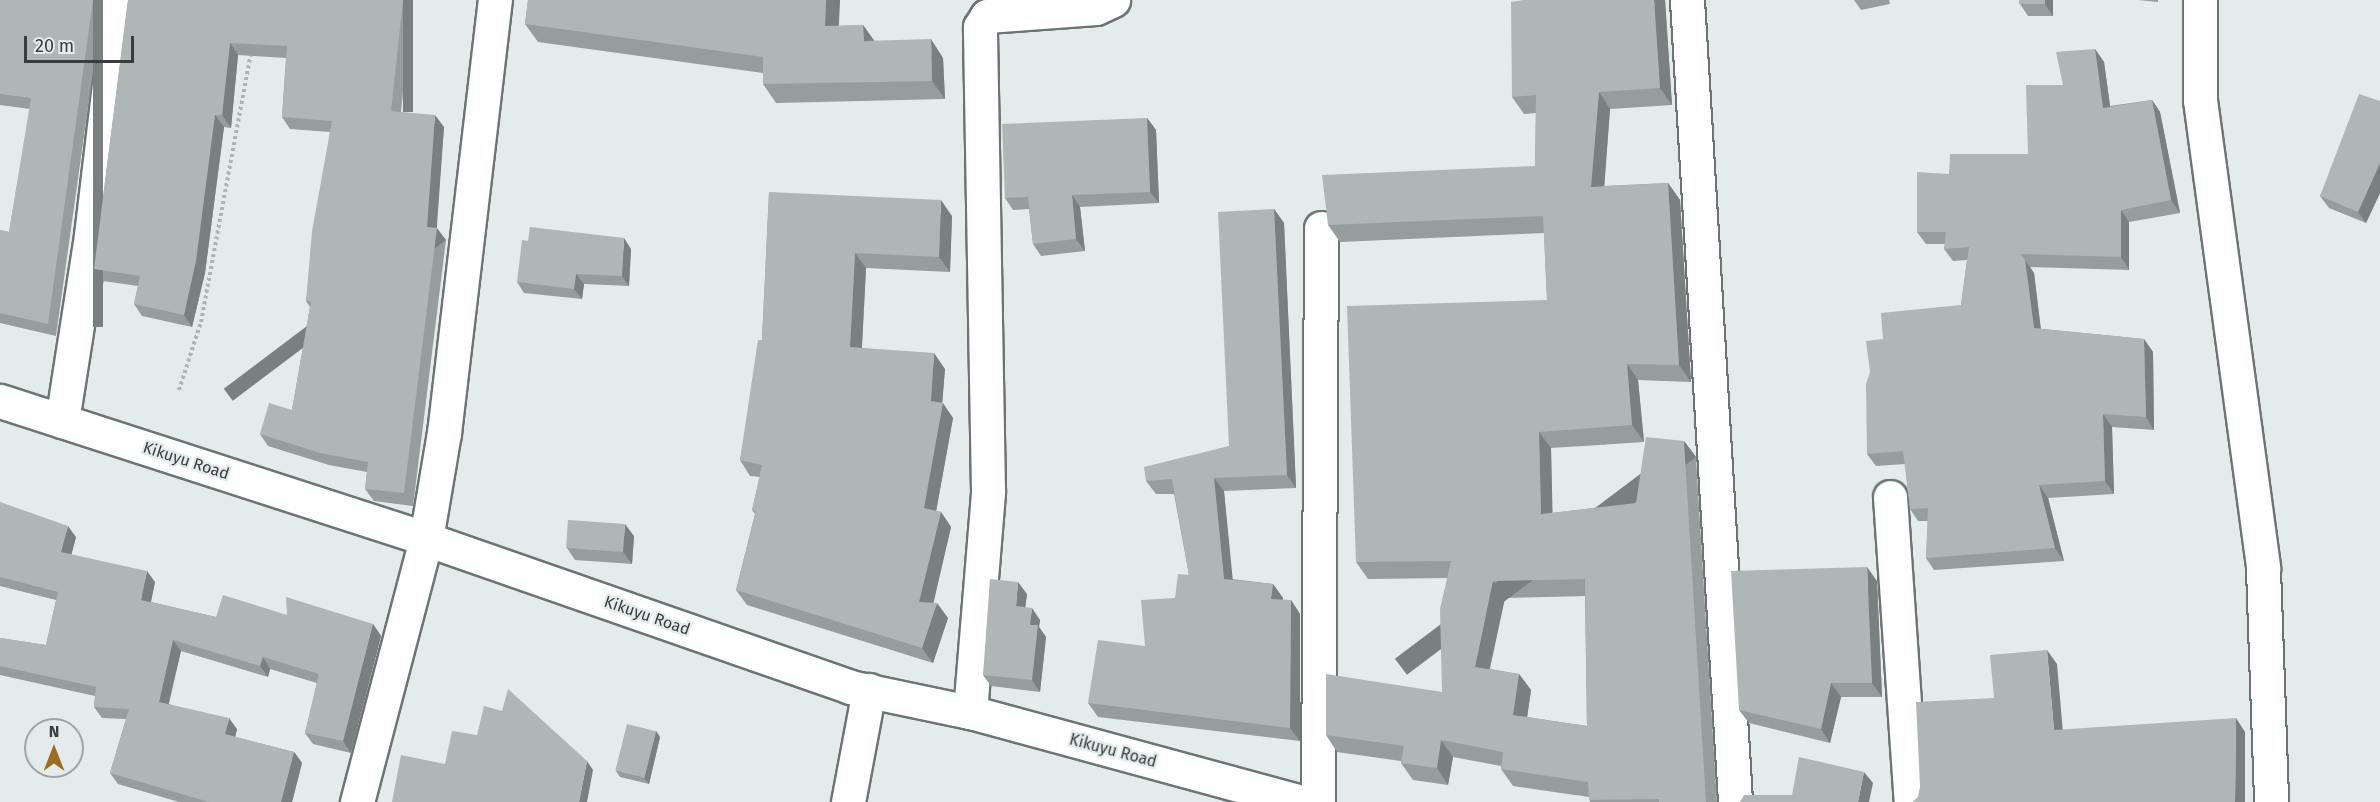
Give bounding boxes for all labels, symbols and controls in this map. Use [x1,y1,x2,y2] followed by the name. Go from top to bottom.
[27,24,136,62] scale bar
[35,35,74,57] text: 20 m
[140,438,232,484] street label: Kikuyu Road
[601,592,693,640] street label: Kikuyu Road
[24,718,84,778] north arrow
[49,722,59,741] text: N
[1067,730,1159,772] street label: Kikuyu Road

